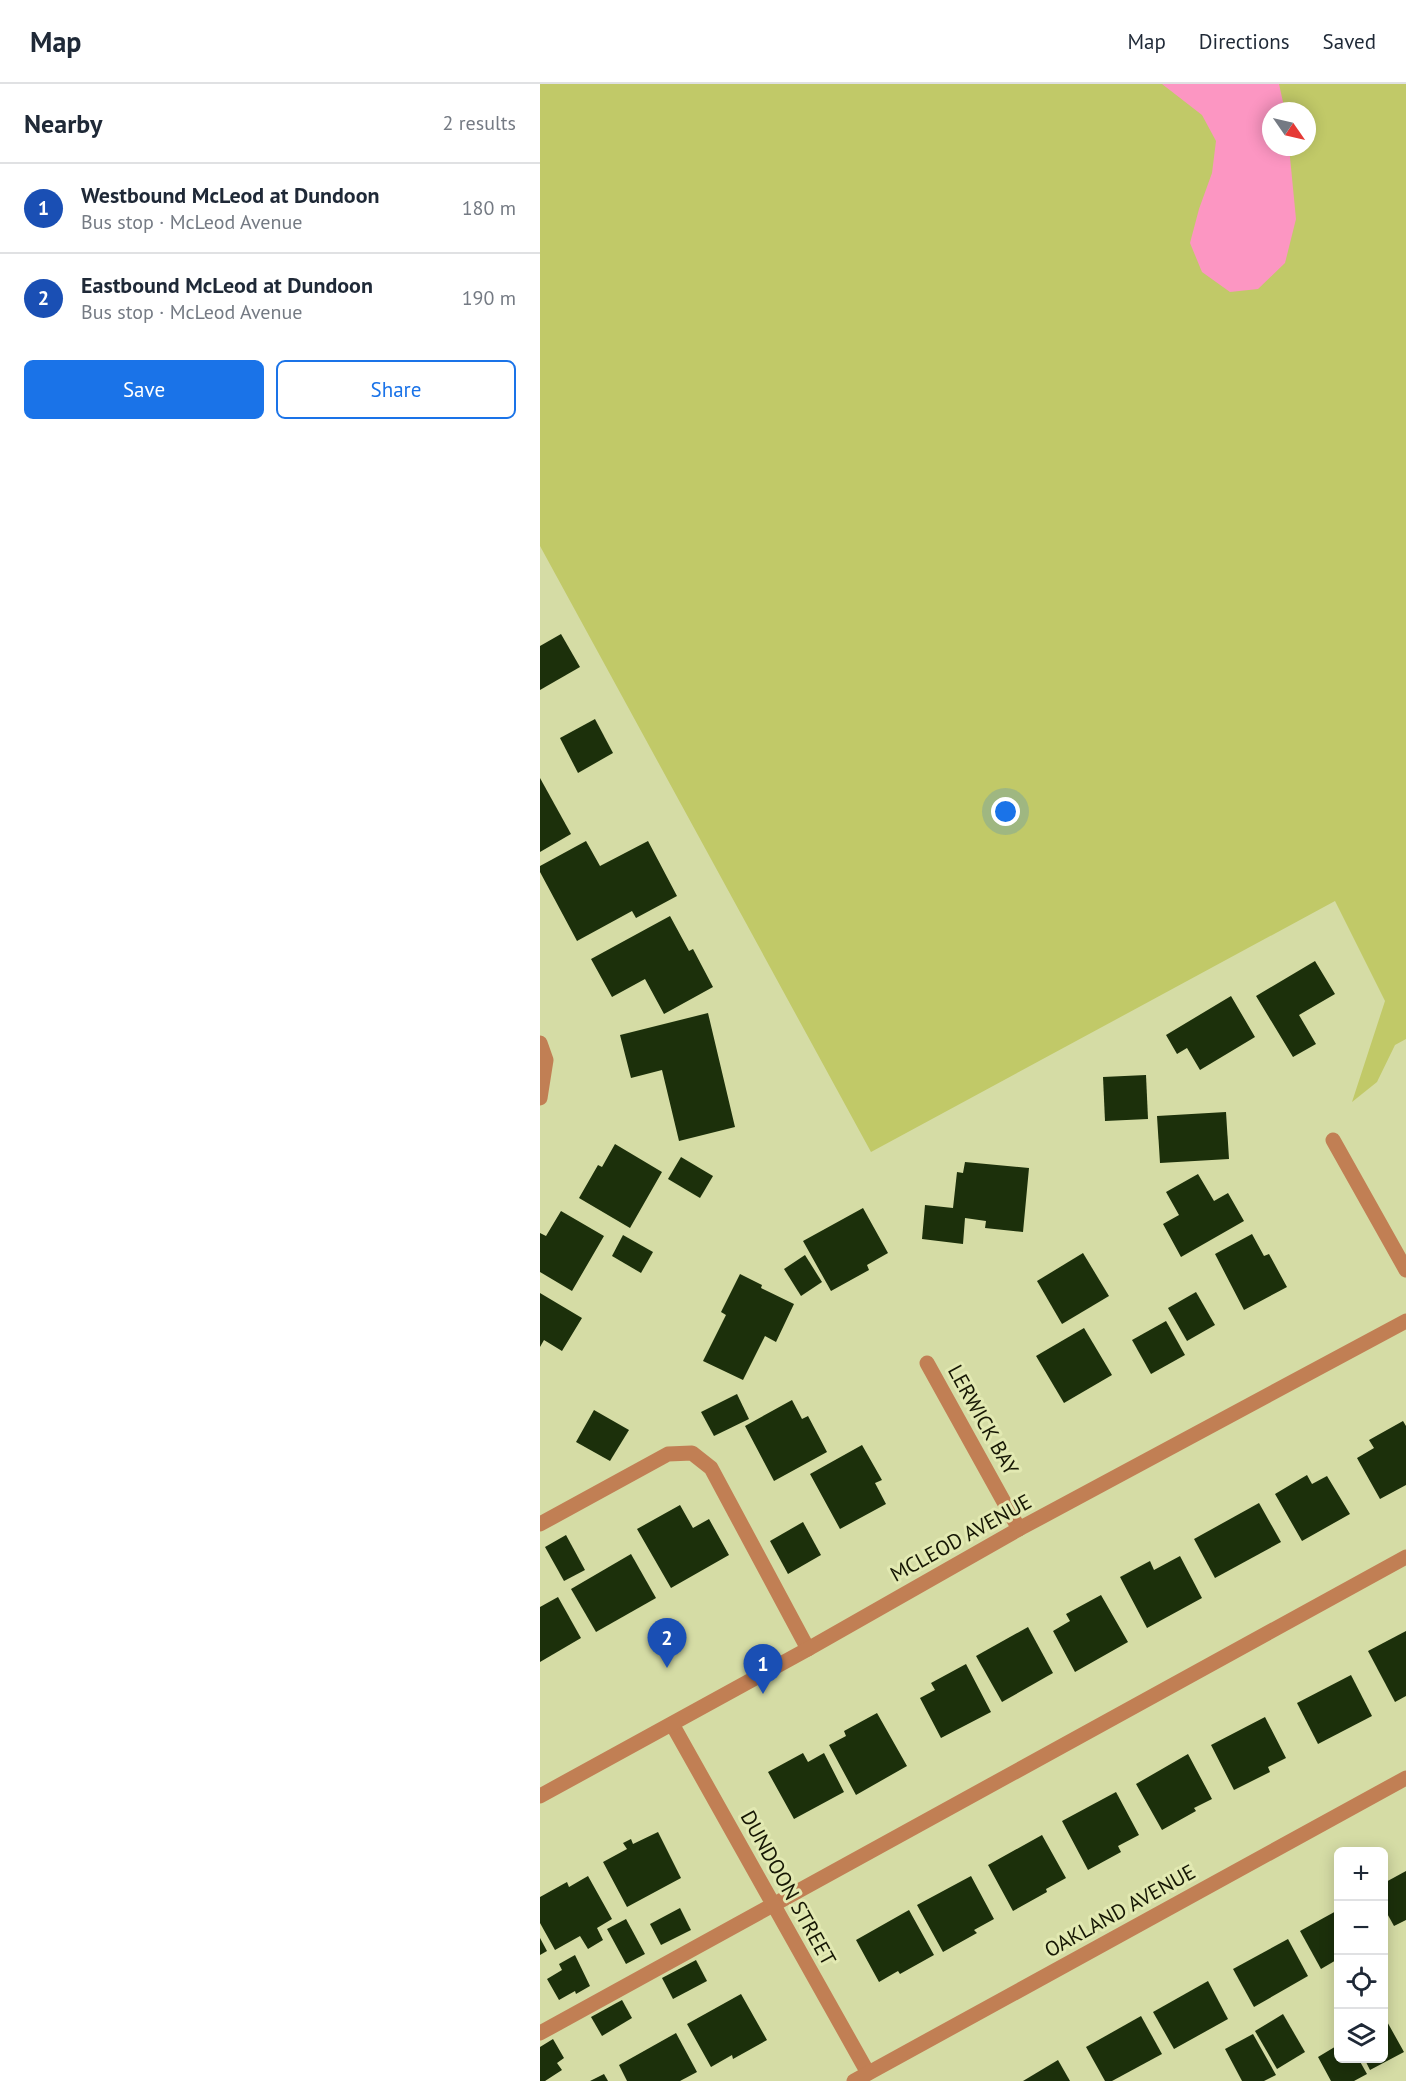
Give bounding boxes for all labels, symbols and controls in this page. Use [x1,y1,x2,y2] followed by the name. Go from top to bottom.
[30,23,81,60] text: Map
[1127,28,1166,55] text: Map
[1199,28,1290,55] text: Directions
[1323,28,1376,55] text: Saved
[1262,102,1316,156] north arrow
[24,107,102,140] text: Nearby
[443,110,516,136] text: 2 results
[81,181,379,209] text: Westbound McLeod at Dundoon
[38,195,49,221] text: 1
[462,195,516,221] text: 180 m
[81,209,302,235] text: Bus stop · McLeod Avenue
[81,271,373,299] text: Eastbound McLeod at Dundoon
[38,285,49,311] text: 2
[462,285,516,311] text: 190 m
[81,299,302,325] text: Bus stop · McLeod Avenue
[24,360,264,419] button: Save
[276,360,516,419] button: Share
[991,797,1020,826] your location
[942,1360,1025,1480] street label: LERWICK BAY
[885,1488,1036,1588] street label: MCLEOD AVENUE
[648,1618,686,1668] pin: 2
[744,1644,782,1694] pin: 1
[735,1805,842,1970] street label: DUNDOON STREET
[1334,1847,1388,2063] map controls
[1334,1847,1388,1901] button: +
[1039,1858,1200,1963] street label: OAKLAND AVENUE
[1334,1901,1388,1955] button: −
[1334,1955,1388,2009] button: locate
[1334,2009,1388,2063] button: layers

